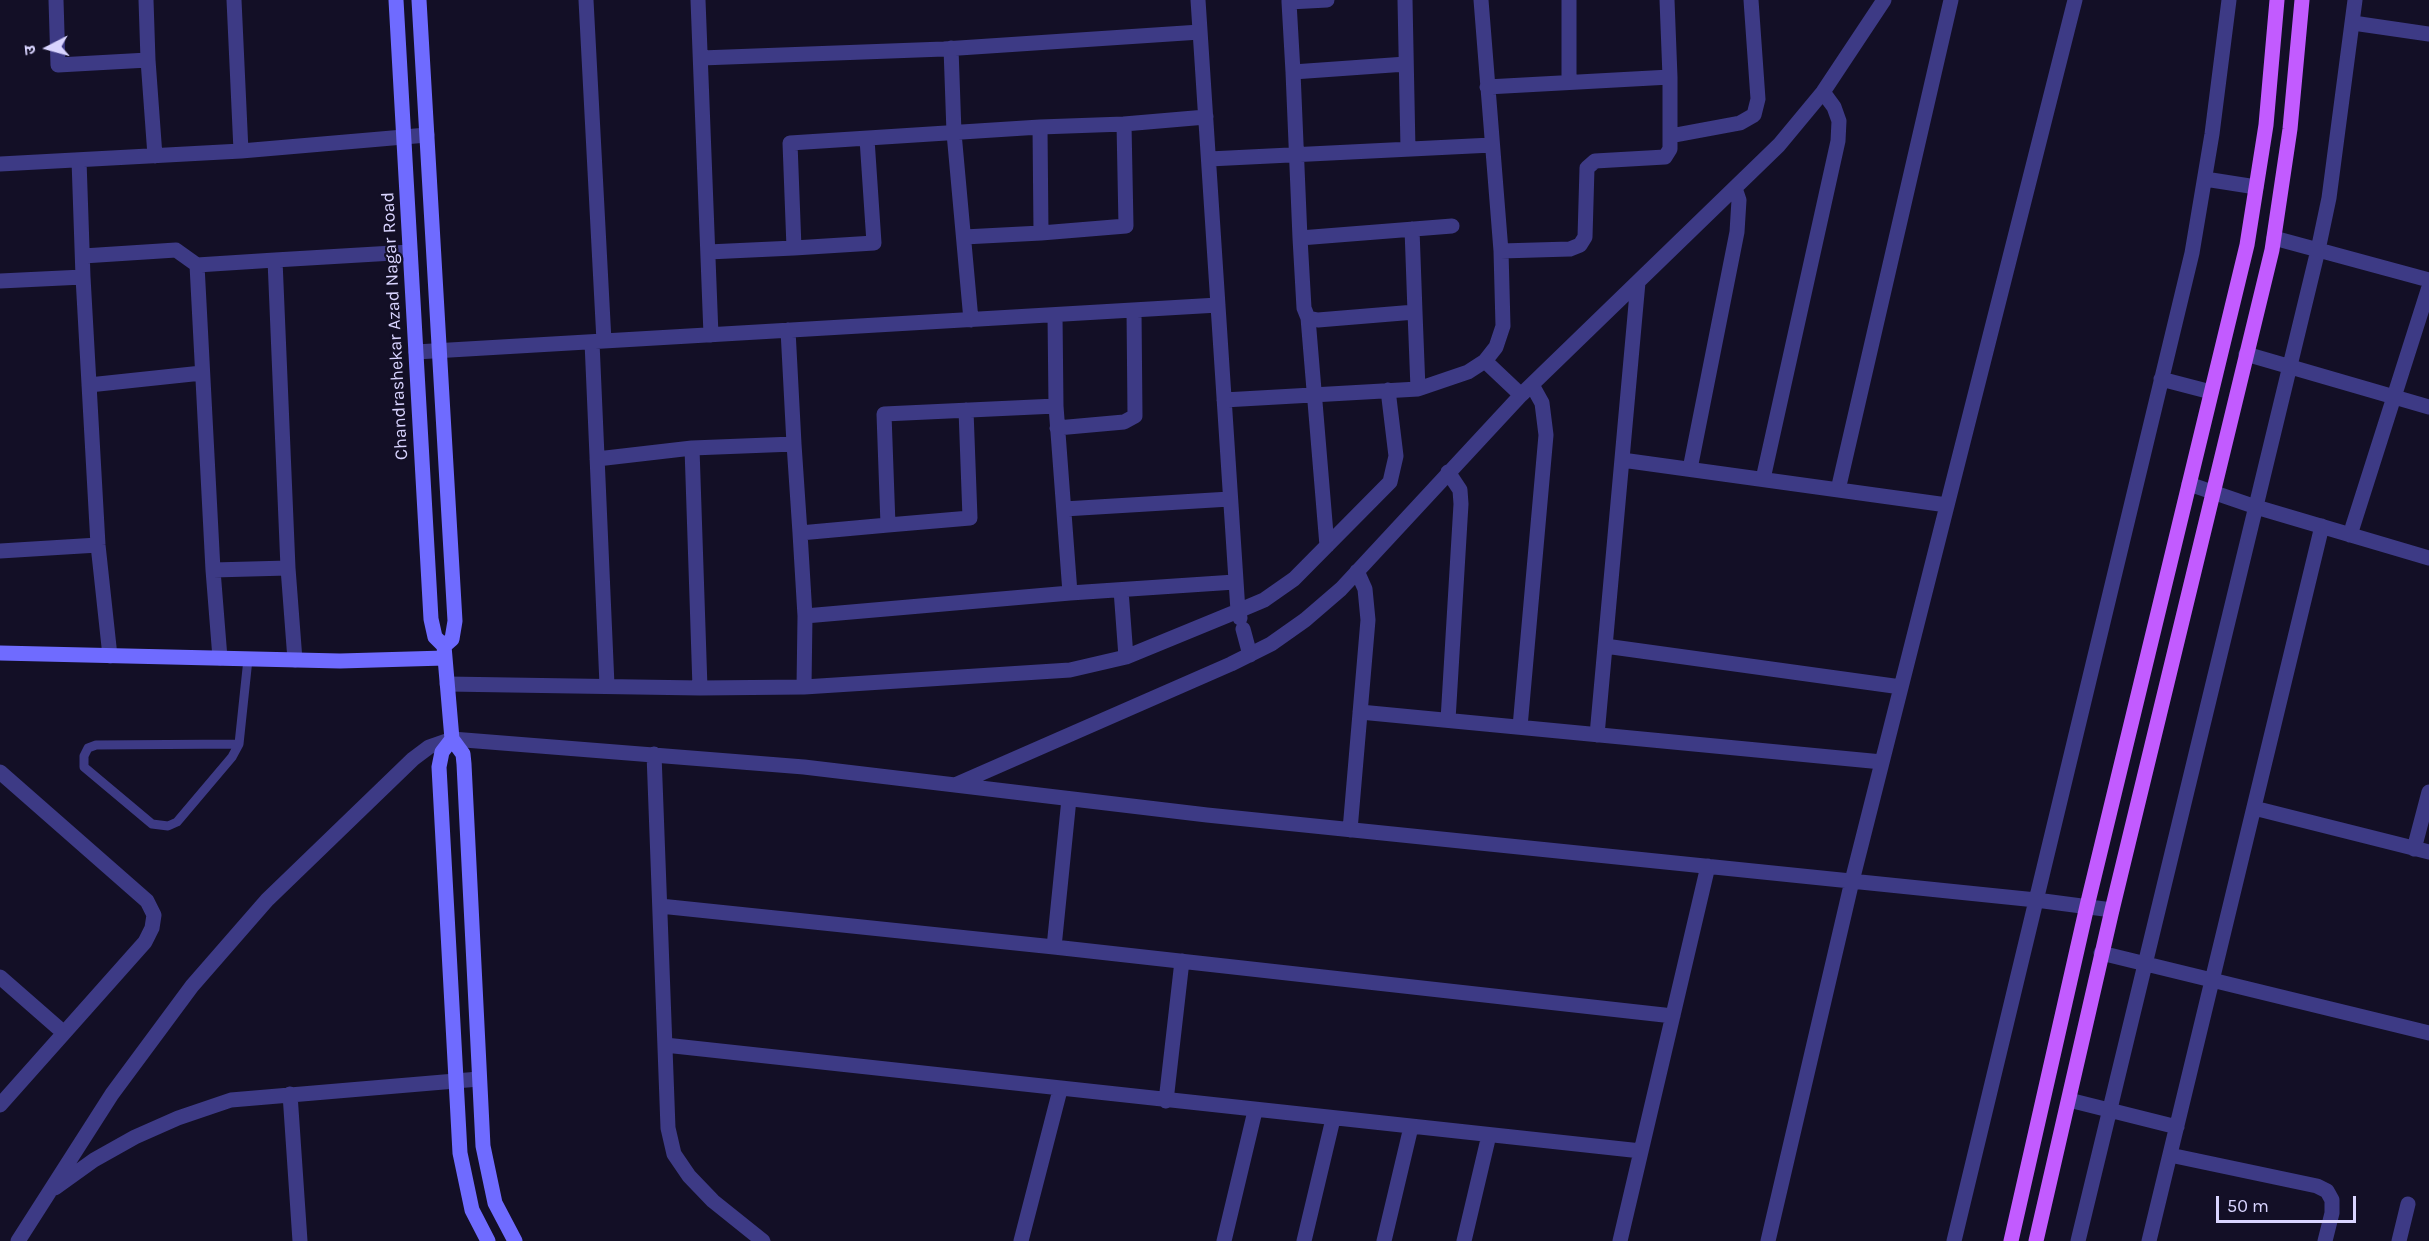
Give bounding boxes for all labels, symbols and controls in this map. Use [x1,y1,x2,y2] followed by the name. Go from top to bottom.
[18,18,78,78] north arrow
[20,44,40,56] text: उ
[377,191,413,461] street label: Chandrashekar Azad Nagar Road
[2219,1184,2358,1222] scale bar
[2227,1195,2269,1217] text: 50 m

